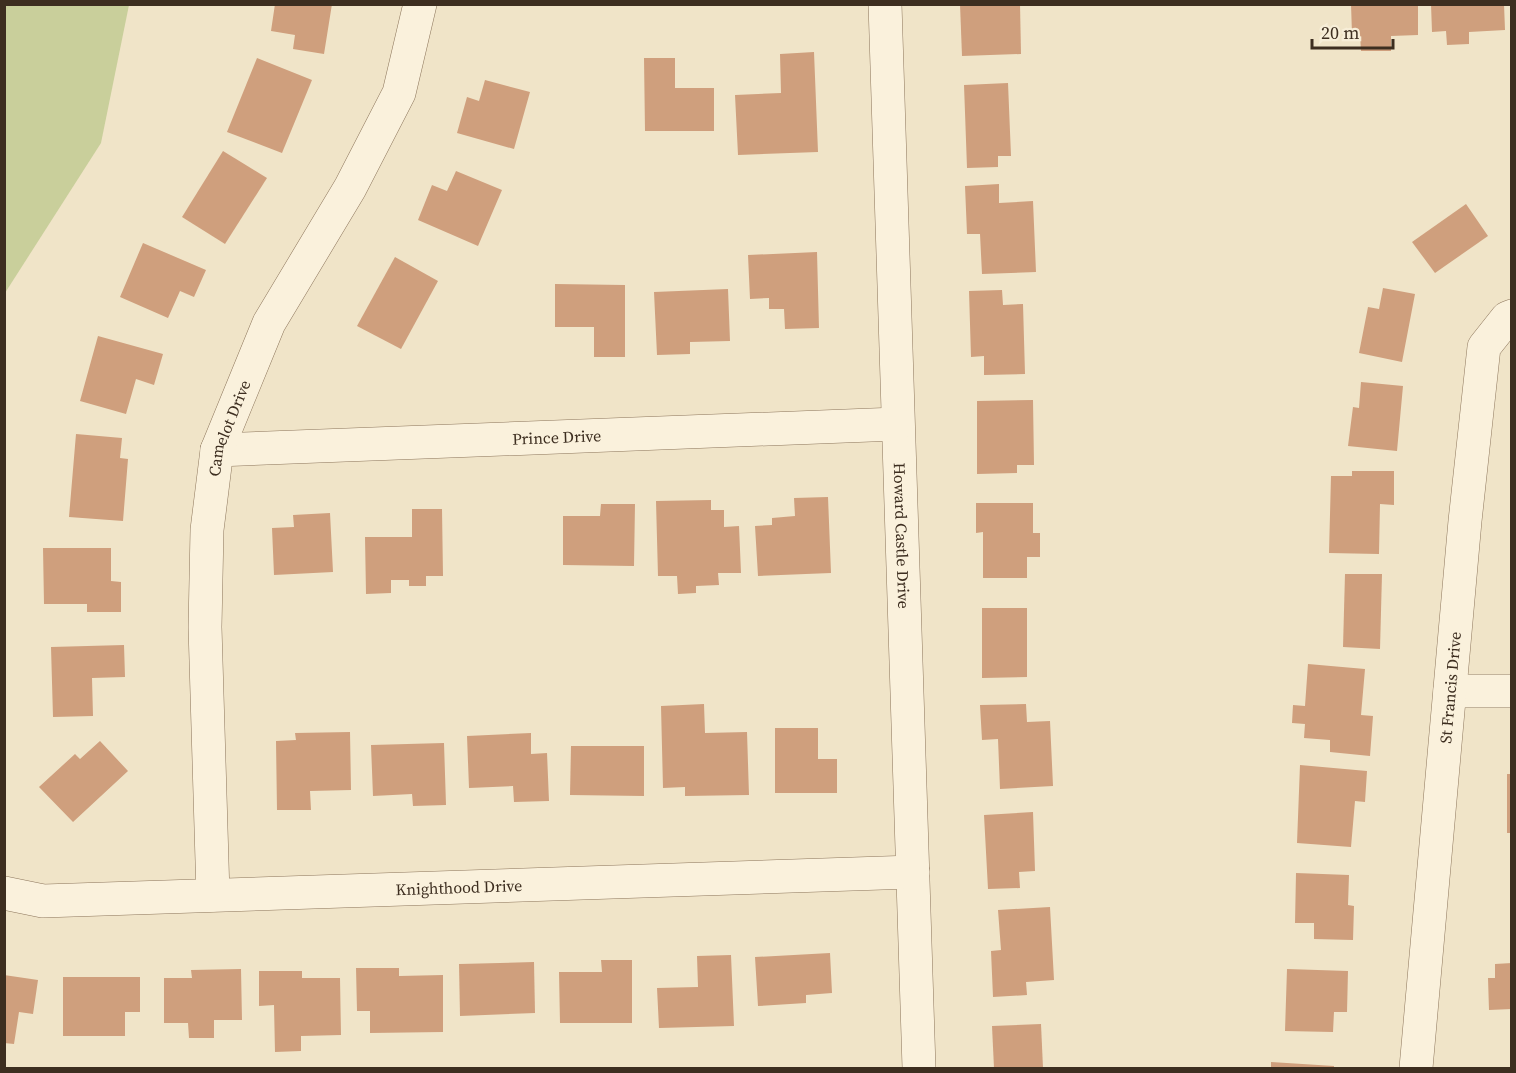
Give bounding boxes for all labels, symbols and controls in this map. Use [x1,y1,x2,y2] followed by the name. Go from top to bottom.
[1312,12,1393,50] scale bar
[1321,20,1359,45] text: 20 m
[203,376,256,478] street label: Camelot Drive
[512,424,602,450] street label: Prince Drive
[889,462,915,609] street label: Howard Castle Drive
[1434,631,1466,744] street label: St Francis Drive
[395,874,523,900] street label: Knighthood Drive

